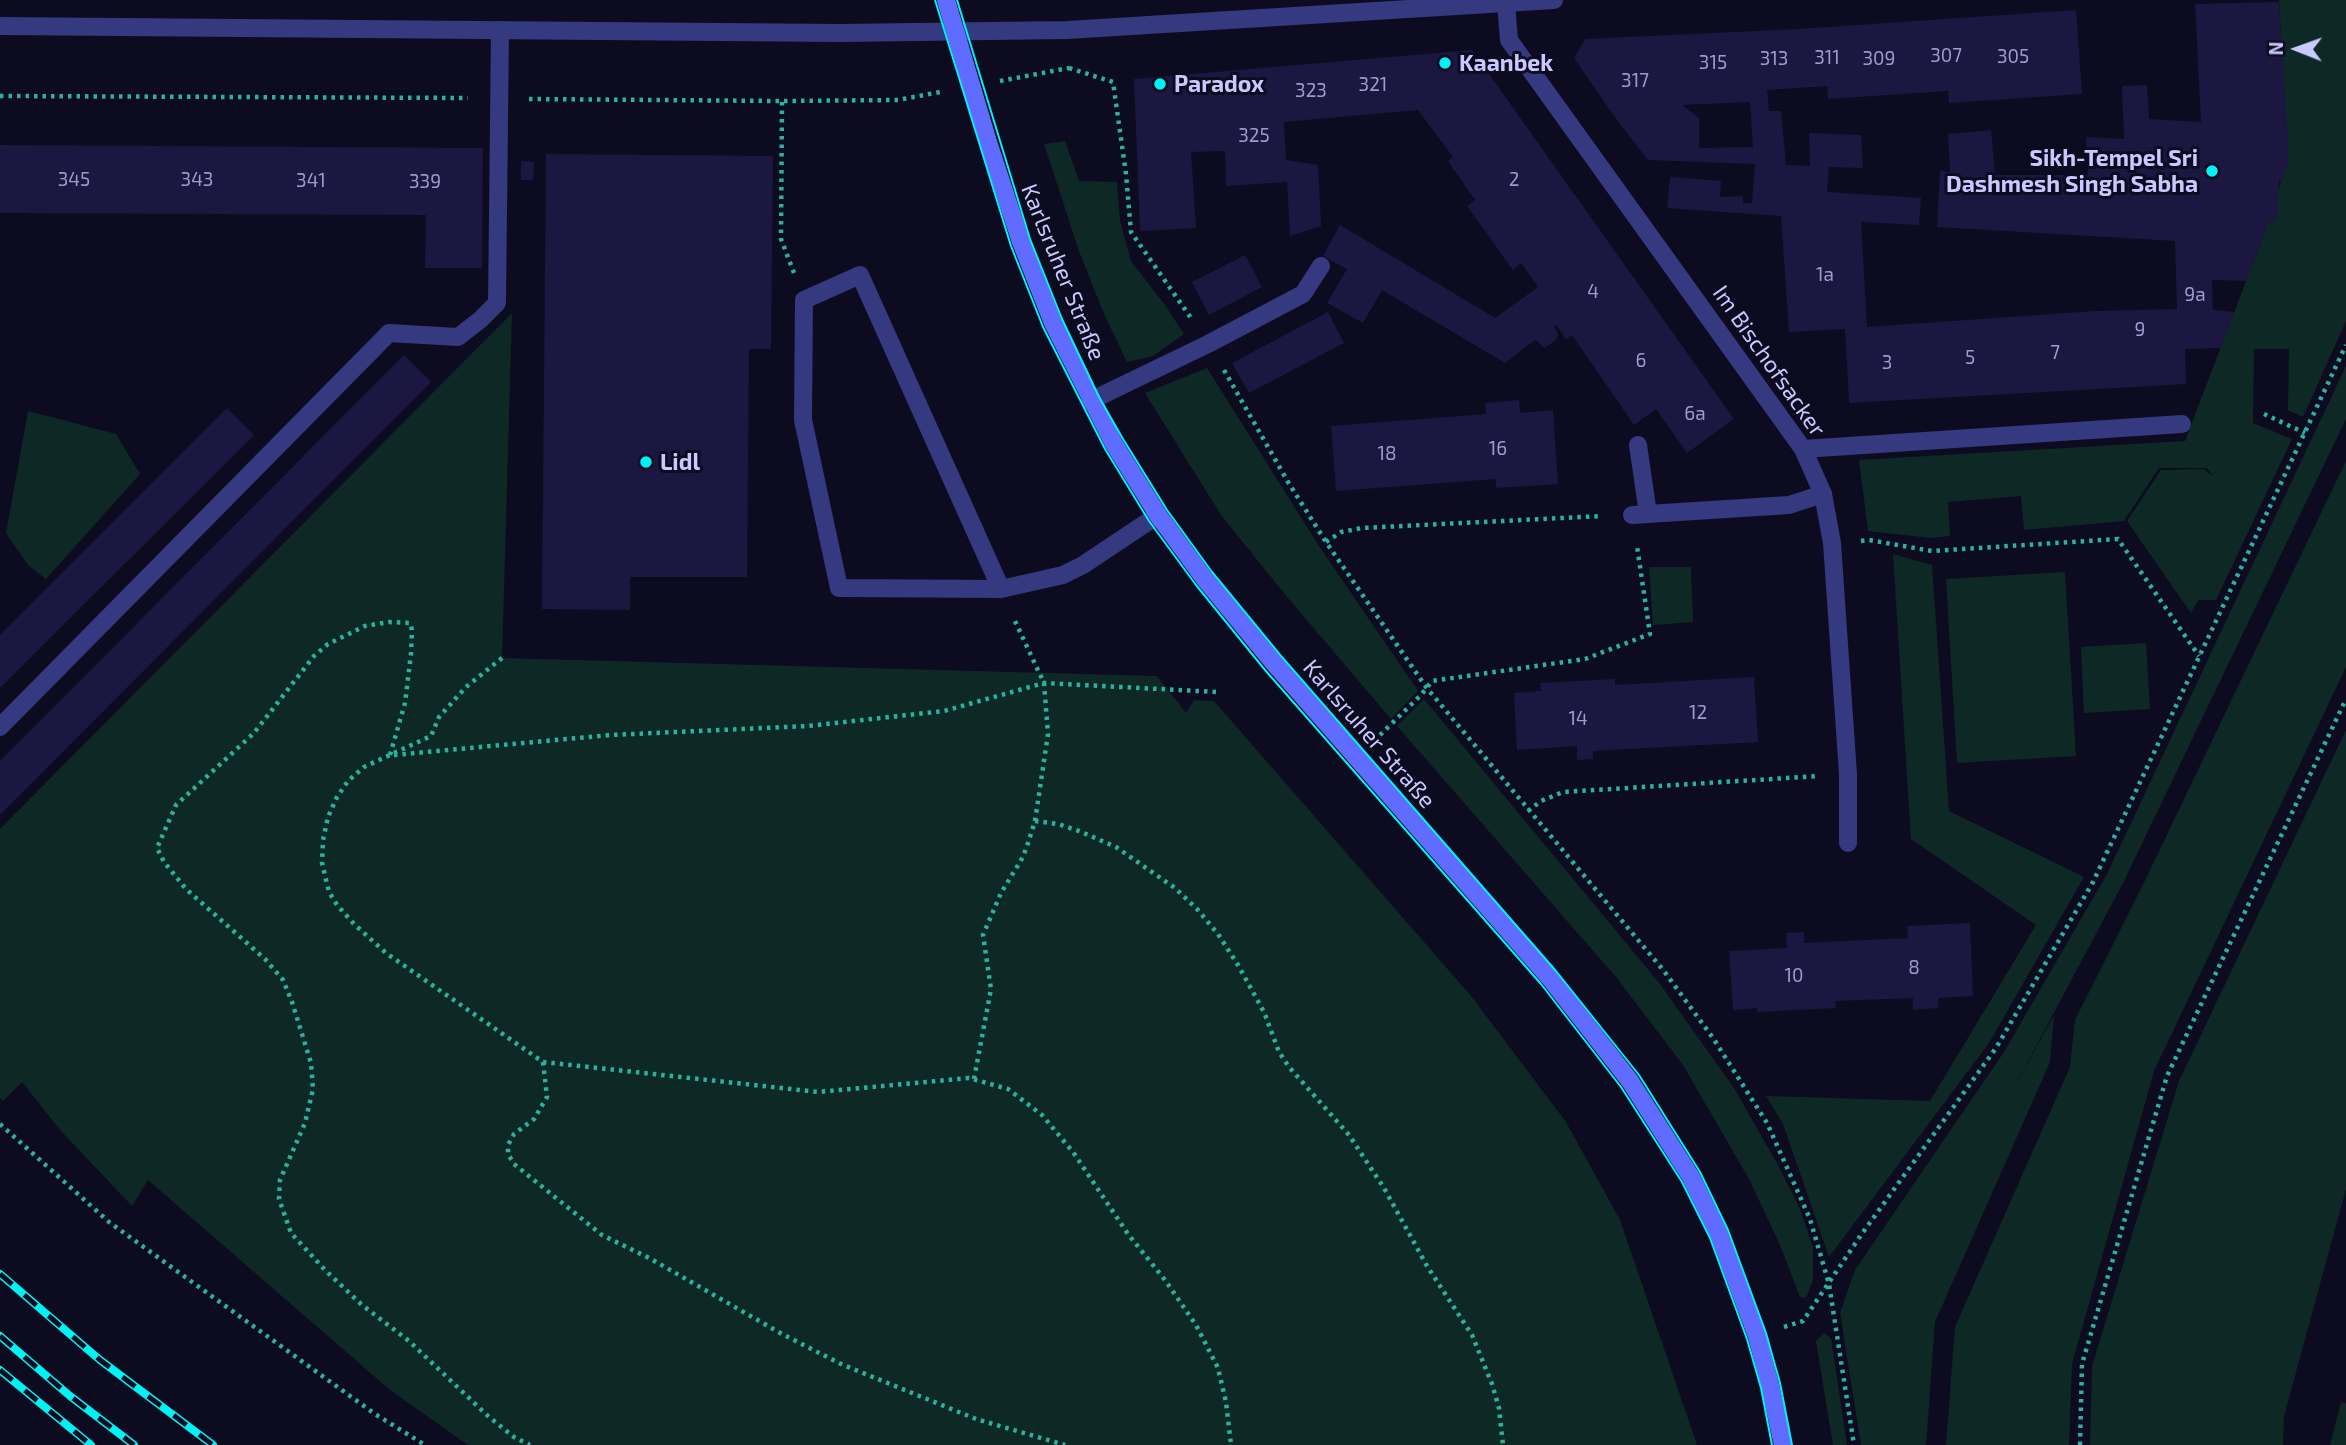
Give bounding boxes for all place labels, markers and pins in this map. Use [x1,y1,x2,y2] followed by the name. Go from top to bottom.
[1459,49,1553,77] place label: Kaanbek
[1437,55,1453,71] marker: Kaanbek
[1174,70,1264,98] place label: Paradox
[1152,76,1168,92] marker: Paradox
[1946,144,2198,198] place label: Sikh-Tempel Sri Dashmesh Singh Sabha
[2204,163,2220,179] marker: Sikh-Tempel Sri Dashmesh Singh Sabha
[660,448,700,476] place label: Lidl
[638,454,654,470] marker: Lidl

